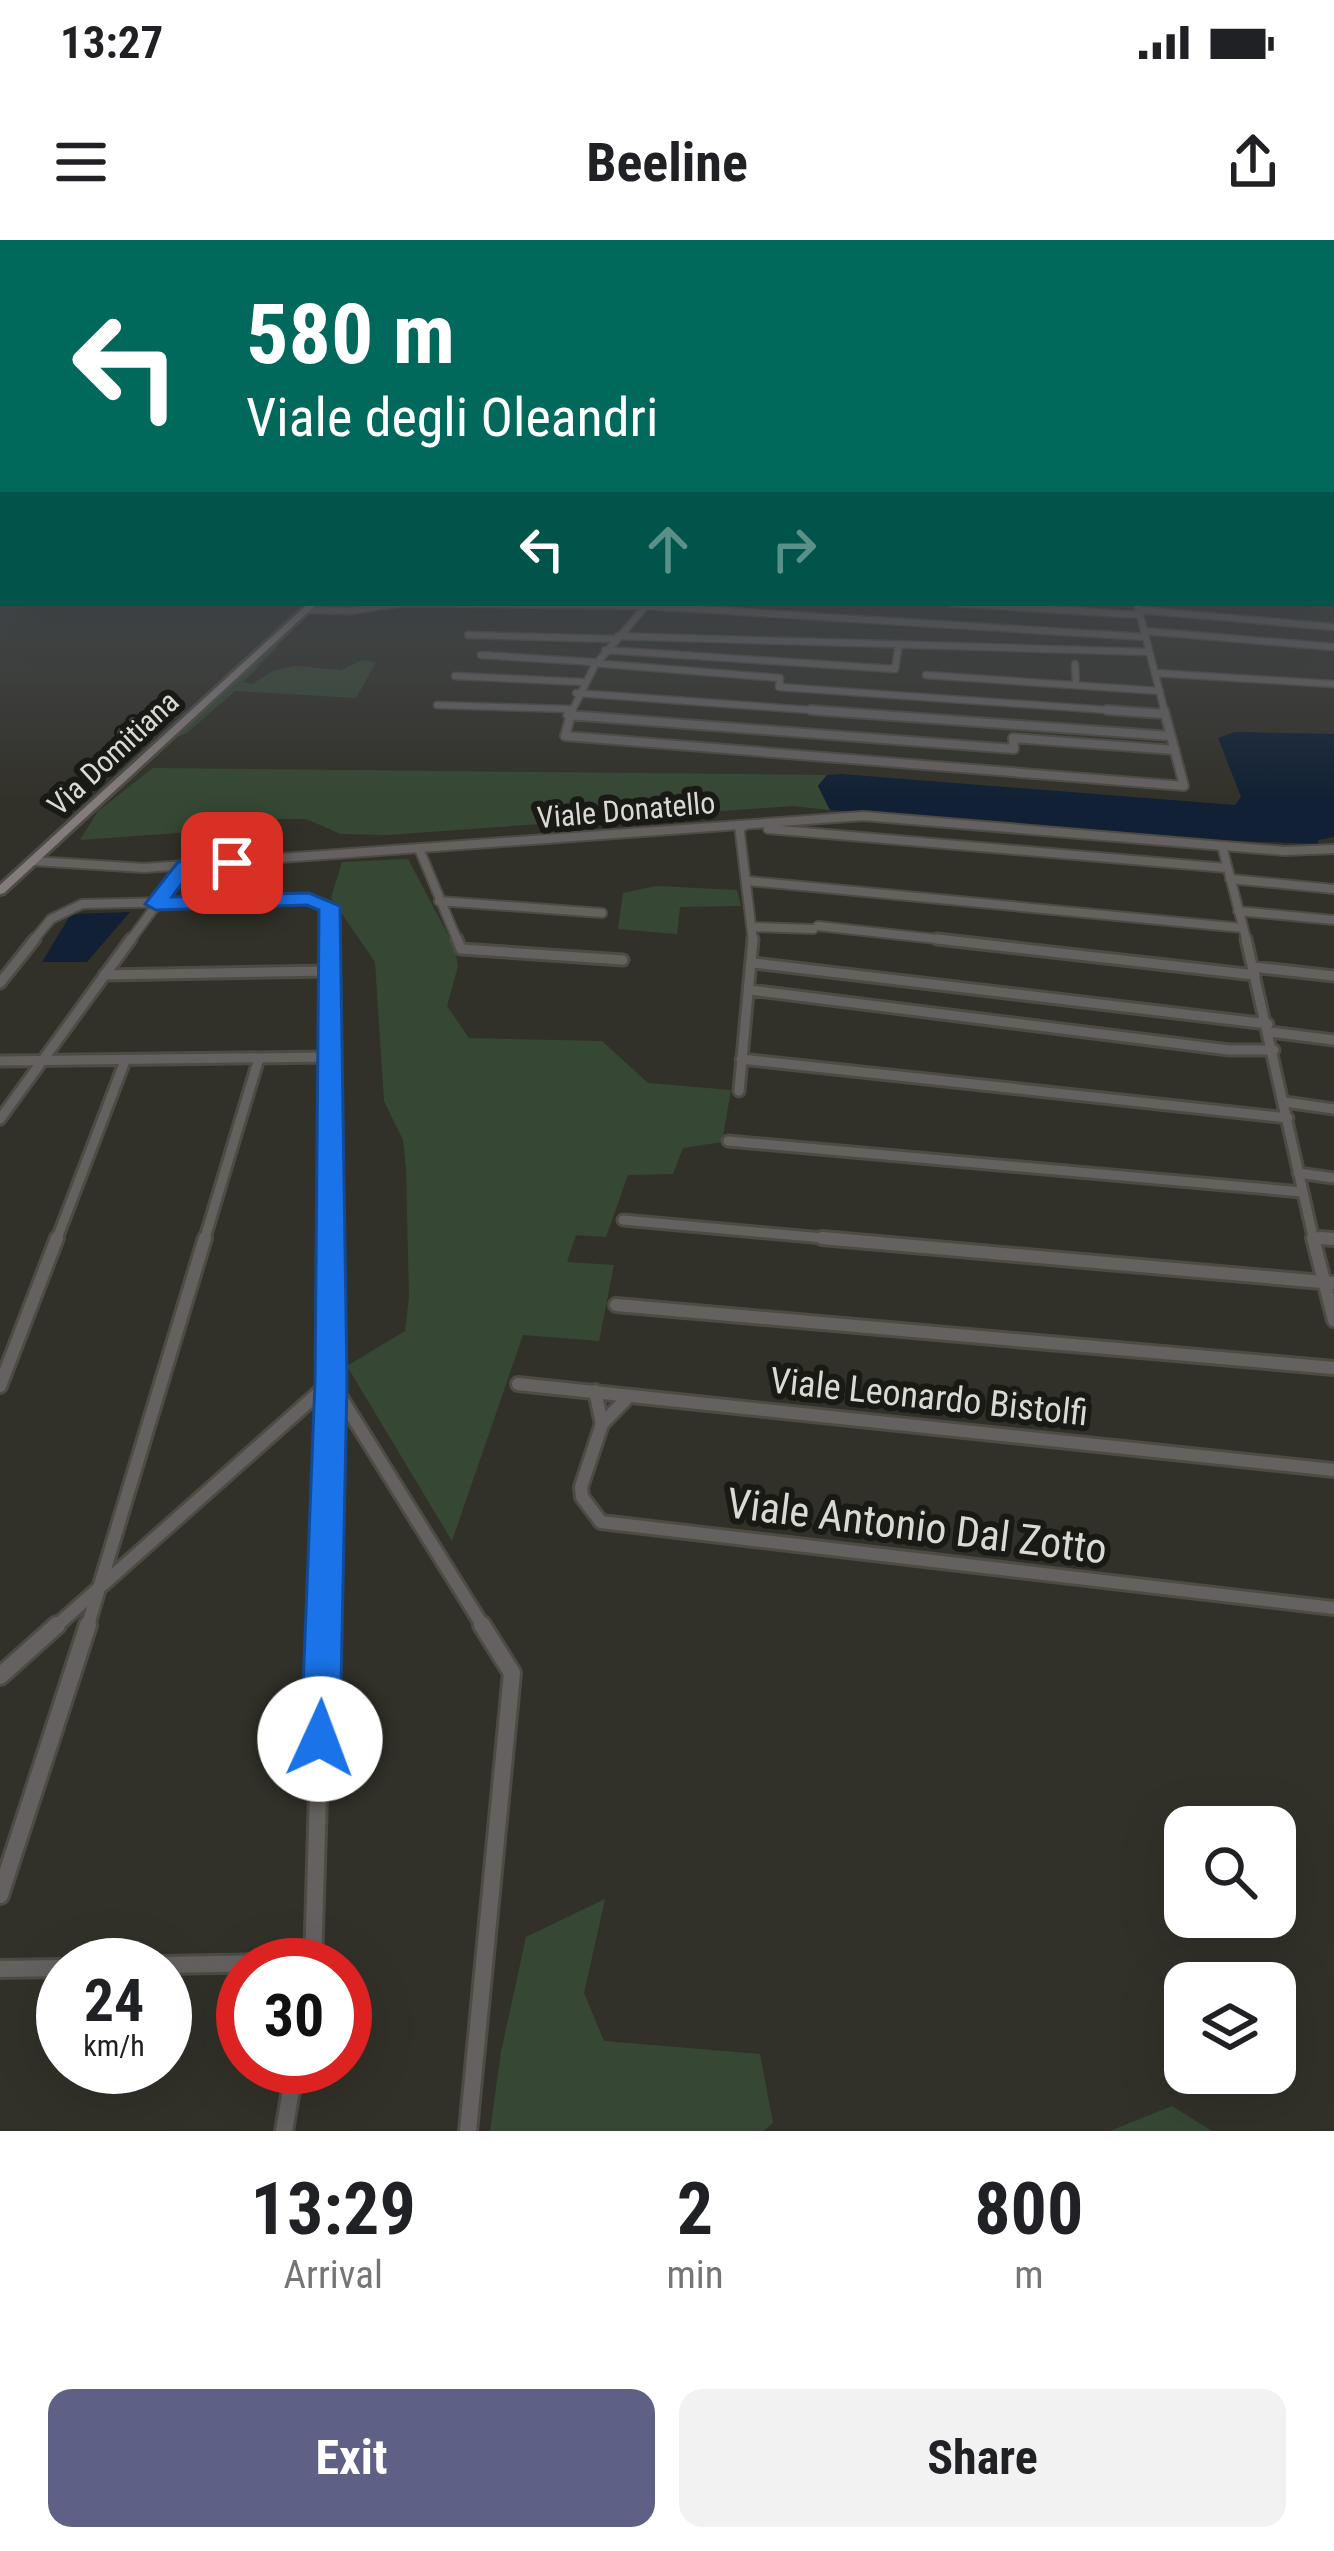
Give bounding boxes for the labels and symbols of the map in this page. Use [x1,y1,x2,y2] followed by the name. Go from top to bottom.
[40,684,186,822] street label: Via Domitiana
[535,785,717,835] street label: Viale Donatello
[181,812,283,914] pin
[768,1359,1090,1435] street label: Viale Leonardo Bistolfi
[724,1478,1110,1574] street label: Viale Antonio Dal Zotto
[257,1676,383,1802] position arrow
[216,1938,372,2094] speed limit sign: 30

